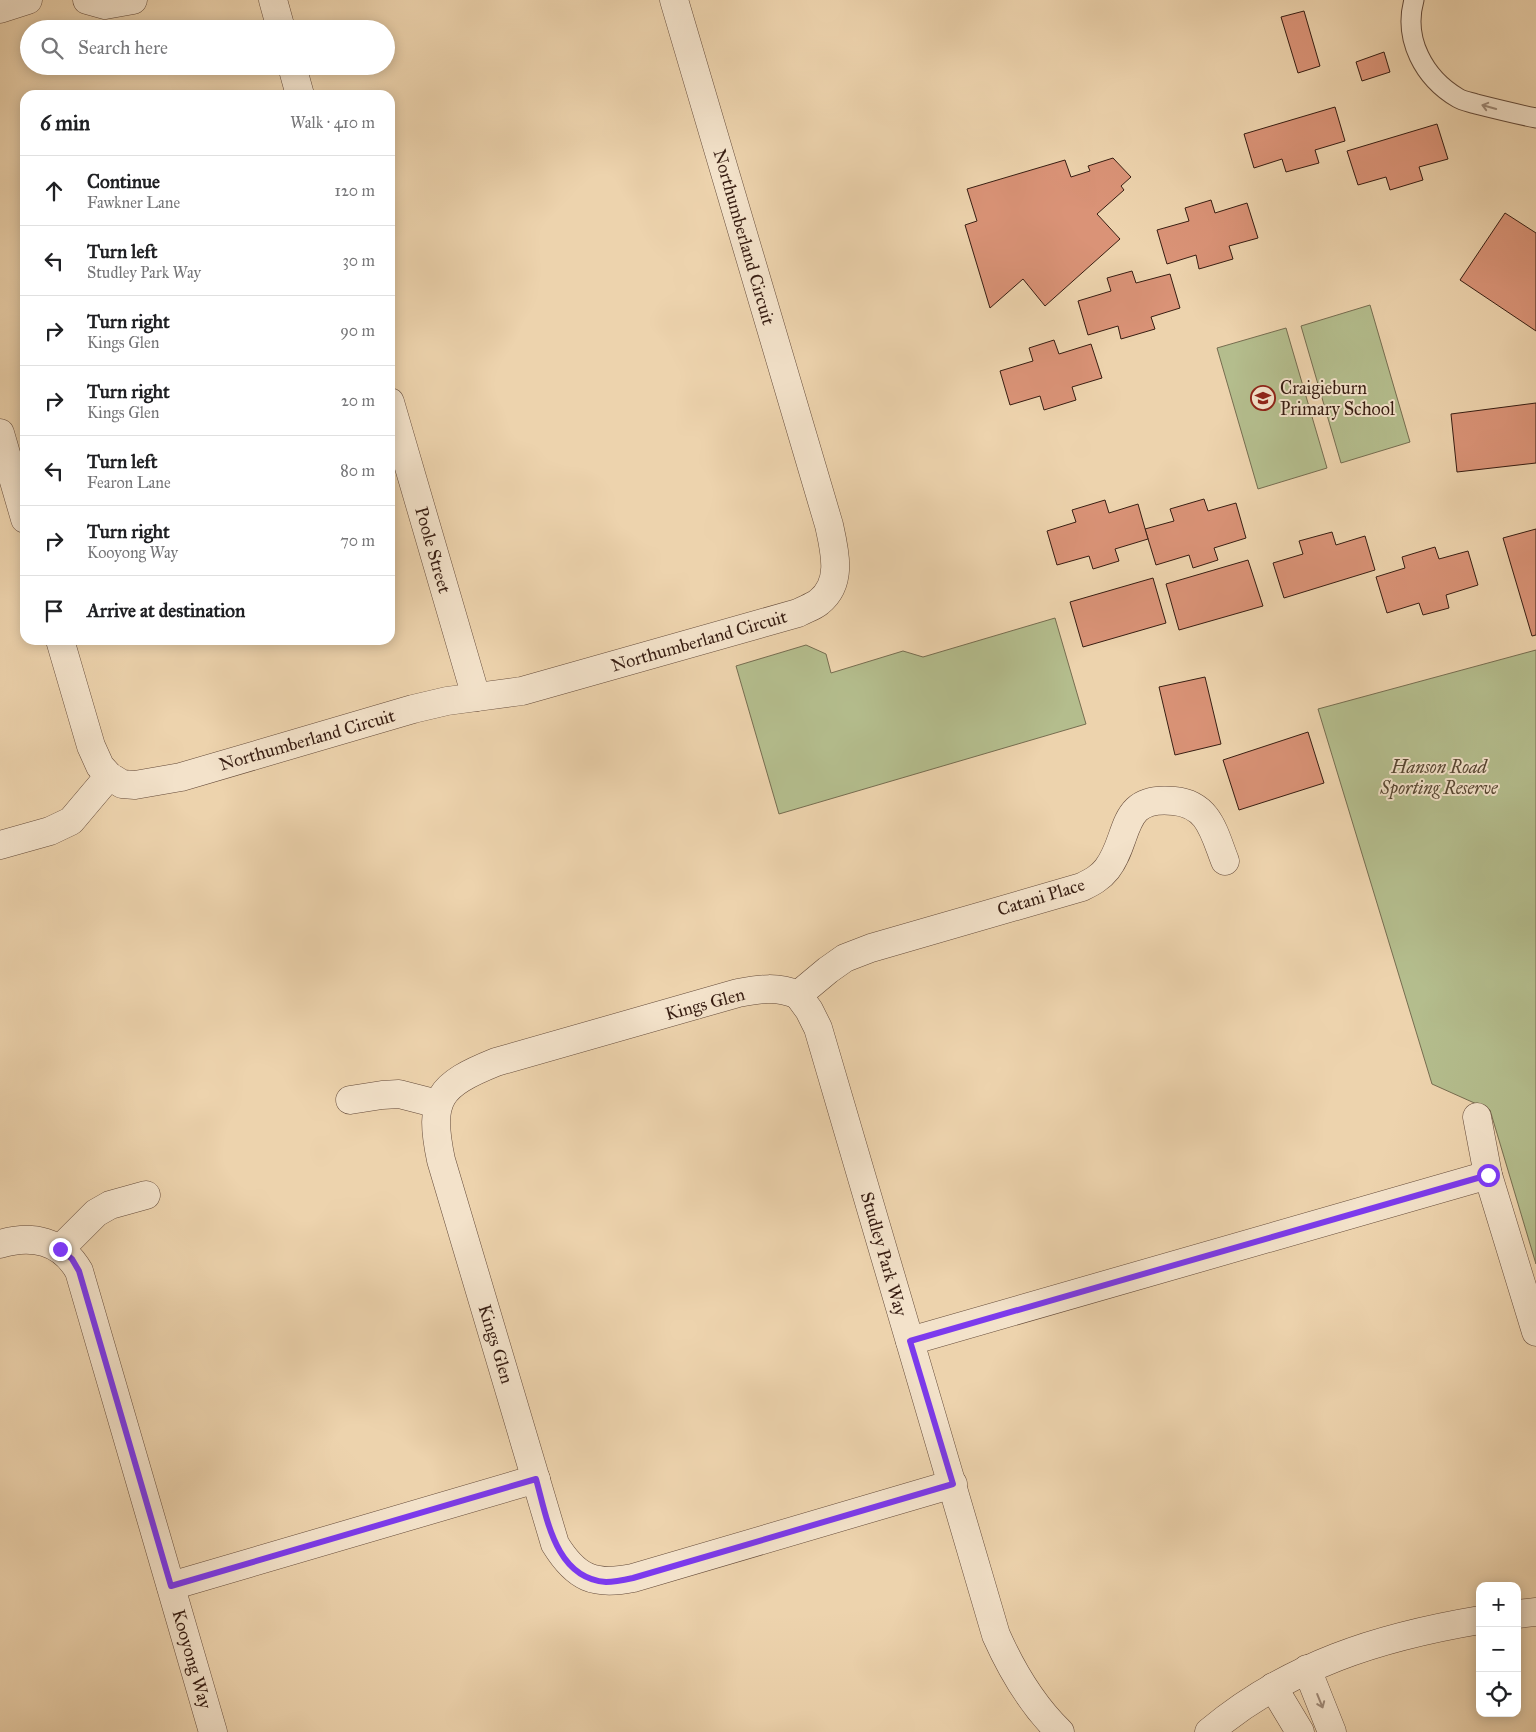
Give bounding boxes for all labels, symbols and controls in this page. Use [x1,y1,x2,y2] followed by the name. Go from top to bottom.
[20,20,395,75] search box
[38,34,66,62] icon: search
[78,36,168,59] text: Search here
[1481,102,1497,111] one-way arrow
[40,110,90,136] text: 6 min
[290,113,375,132] text: Walk · 410 m
[708,146,780,328] street label: Northumberland Circuit
[87,170,160,193] text: Continue
[40,177,68,205] icon: ahead
[335,181,375,200] text: 120 m
[87,193,180,212] text: Fawkner Lane
[87,240,157,263] text: Turn left
[40,247,68,275] icon: left
[342,251,375,270] text: 30 m
[87,263,201,282] text: Studley Park Way
[87,310,170,333] text: Turn right
[40,317,68,345] icon: right
[340,321,375,340] text: 90 m
[87,333,159,352] text: Kings Glen
[1280,377,1395,420] place label: Craigieburn Primary School
[87,380,170,403] text: Turn right
[1250,385,1276,411] school or university icon: Craigieburn Primary School
[40,387,68,415] icon: right
[341,391,375,410] text: 20 m
[87,403,159,422] text: Kings Glen
[87,450,157,473] text: Turn left
[40,457,68,485] icon: left
[340,461,375,480] text: 80 m
[87,473,171,492] text: Fearon Lane
[410,504,456,596] street label: Poole Street
[87,520,170,543] text: Turn right
[40,527,68,555] icon: right
[340,531,375,550] text: 70 m
[87,543,178,562] text: Kooyong Way
[40,597,68,625] icon: arrive
[87,599,245,622] text: Arrive at destination
[608,605,790,677] street label: Northumberland Circuit
[216,704,398,776] street label: Northumberland Circuit
[1379,756,1499,800] park label: Hanson Road Sporting Reserve
[995,873,1087,921] street label: Catani Place
[663,983,748,1026] street label: Kings Glen
[1477,1164,1500,1187] route start
[856,1189,912,1319] street label: Studley Park Way
[49,1238,72,1261] route end
[473,1302,519,1387] street label: Kings Glen
[1476,1582,1521,1717] map controls
[1476,1582,1521,1627] button: +
[166,1607,217,1712] street label: Kooyong Way
[1476,1627,1521,1672] button: −
[1476,1672,1521,1717] button: locate
[1316,1693,1326,1708] one-way arrow

